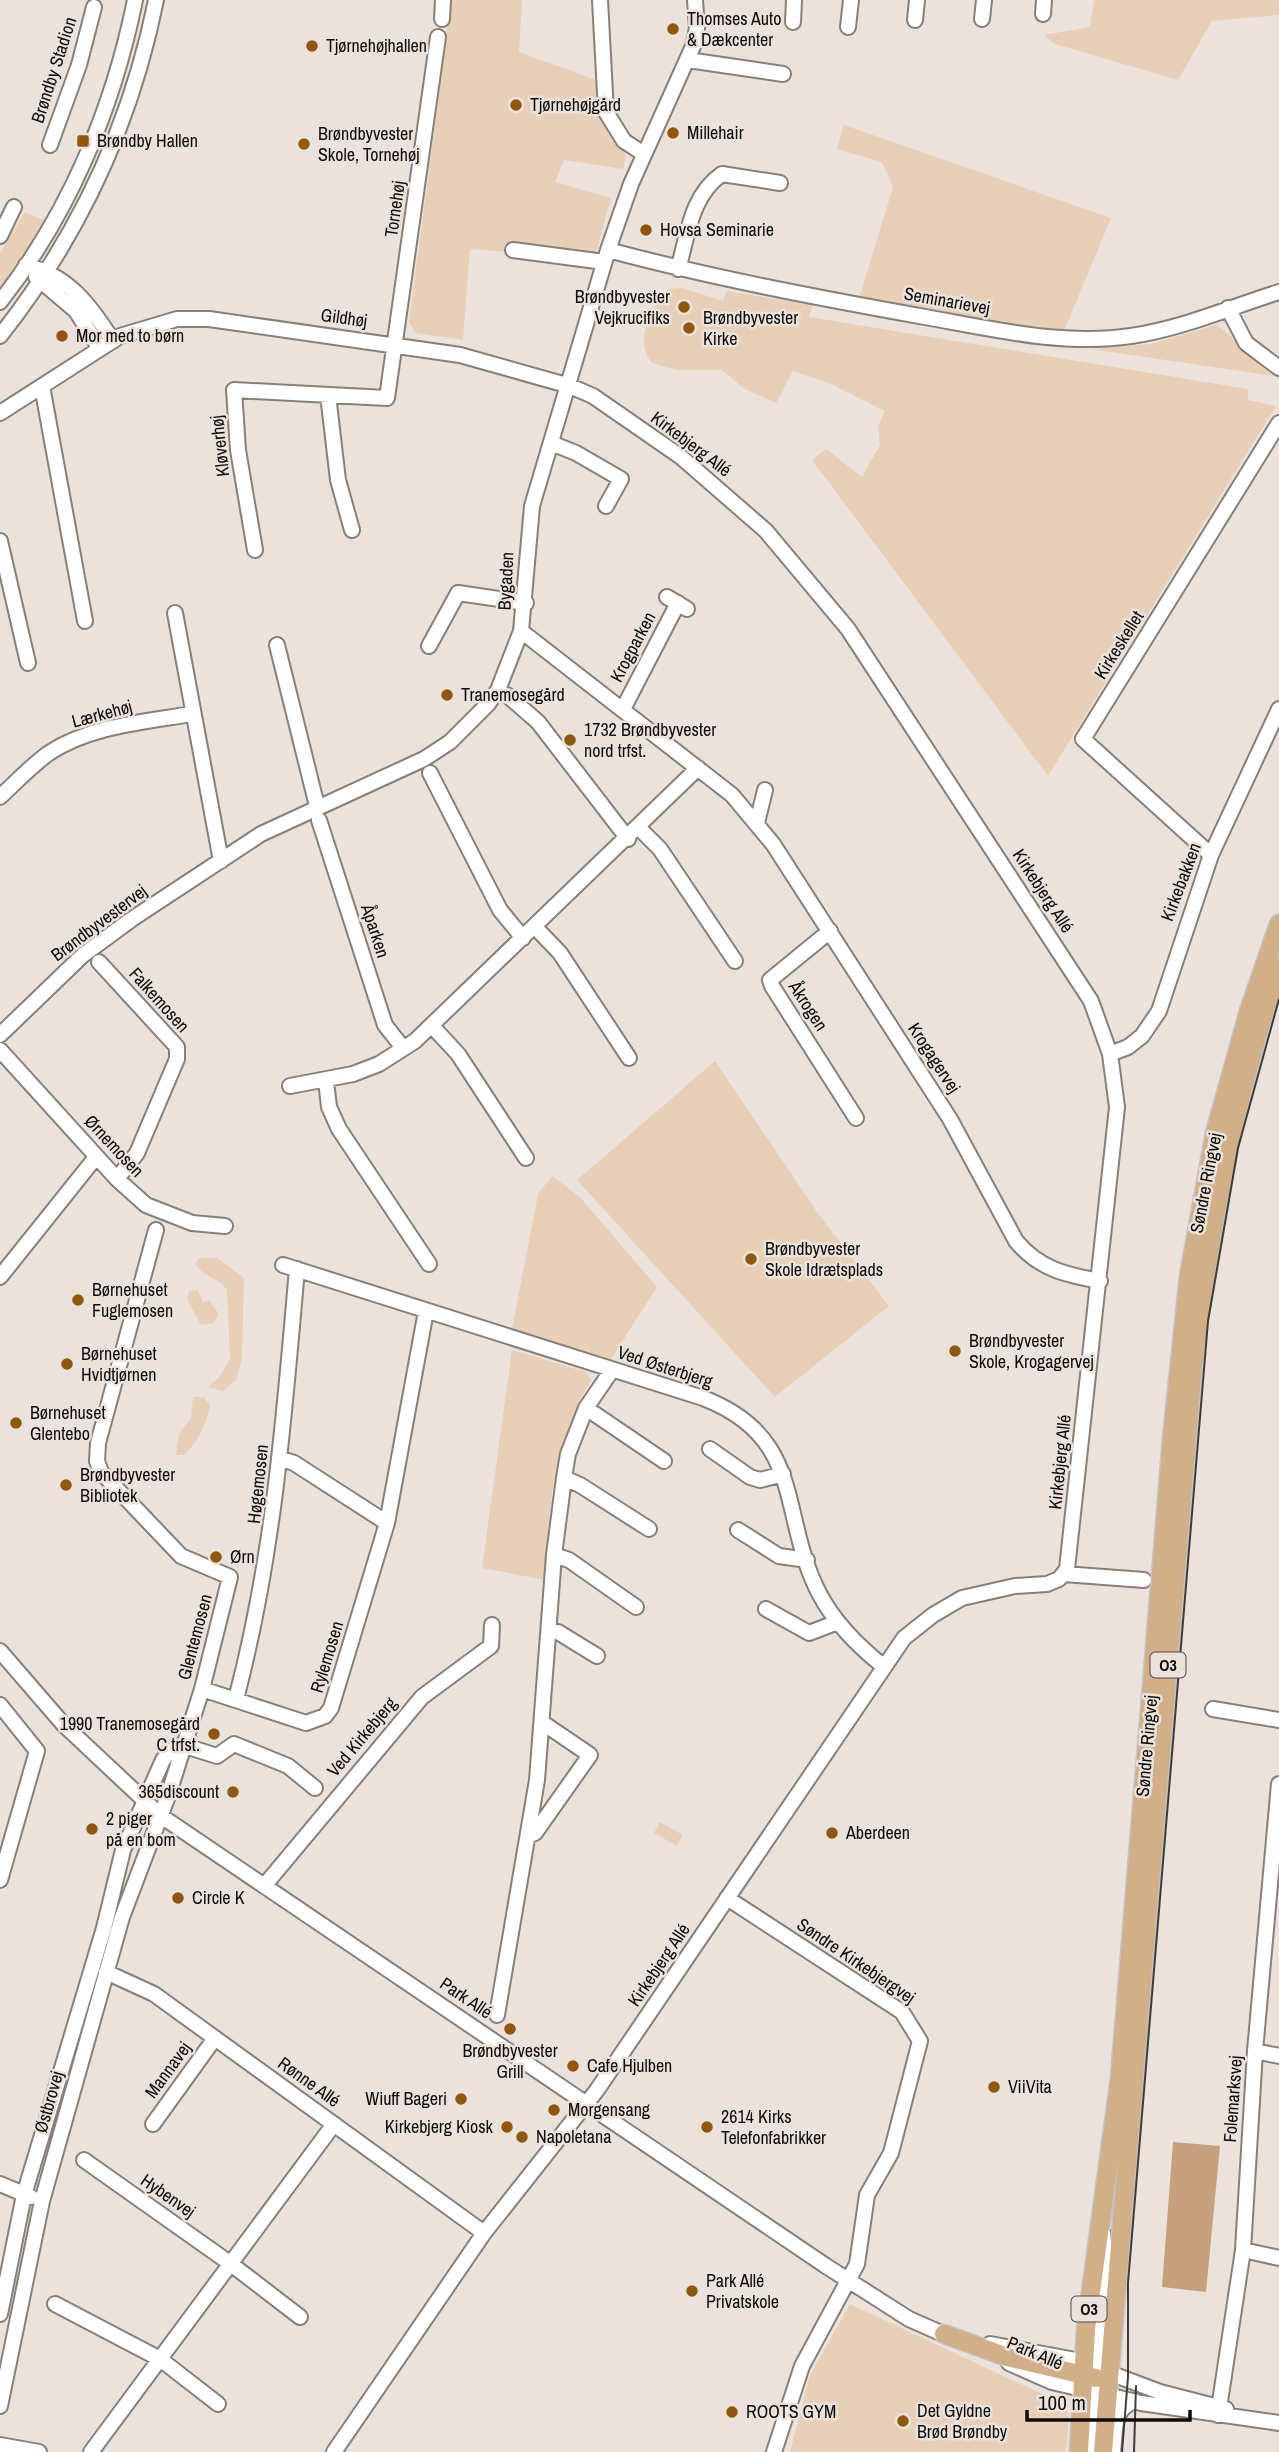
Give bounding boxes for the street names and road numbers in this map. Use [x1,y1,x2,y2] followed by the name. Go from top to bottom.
[25,14,82,126] street label: Brøndby Stadion
[378,179,411,239] street label: Tornehøj
[902,281,992,320] street label: Seminarievej
[319,302,369,333] street label: Gildhøj
[646,405,737,482] street label: Kirkebjerg Allé
[204,414,235,478] street label: Kløverhøj
[491,551,520,611] street label: Bygaden
[1088,606,1149,684] street label: Kirkeskellet
[604,607,662,686] street label: Krogparken
[69,693,135,734] street label: Lærkehøj
[1154,839,1207,925] street label: Kirkebakken
[1007,844,1080,937] street label: Kirkebjerg Allé
[46,878,152,967] street label: Brøndbyvestervej
[355,900,396,961] street label: Åparken
[123,962,195,1038] street label: Falkemosen
[782,975,834,1036] street label: Åkrogen
[902,1018,967,1098] street label: Krogagervej
[79,1109,150,1182] street label: Ørnemosen
[1184,1131,1227,1235] street label: Søndre Ringvej
[614,1339,717,1394] street label: Ved Østerbjerg
[1042,1413,1077,1511] street label: Kirkebjerg Allé
[241,1443,274,1525] street label: Høgemosen
[171,1591,218,1683] street label: Glentemosen
[304,1618,349,1696] street label: Rylemosen
[1150,1652,1186,1678] road number: O3
[321,1691,403,1782] street label: Ved Kirkebjerg
[1130,1694,1163,1798] street label: Søndre Ringvej
[792,1912,920,2009] street label: Søndre Kirkebjergvej
[622,1918,696,2011] street label: Kirkebjerg Allé
[435,1971,497,2024] street label: Park Allé
[139,2036,197,2103] street label: Mannavej
[273,2051,346,2113] street label: Rønne Allé
[1217,2055,1248,2143] street label: Folemarksvej
[28,2068,69,2136] street label: Østbrovej
[136,2168,201,2223] street label: Hybenvej
[1072,2296,1106,2322] road number: O3
[1004,2330,1067,2375] street label: Park Allé

